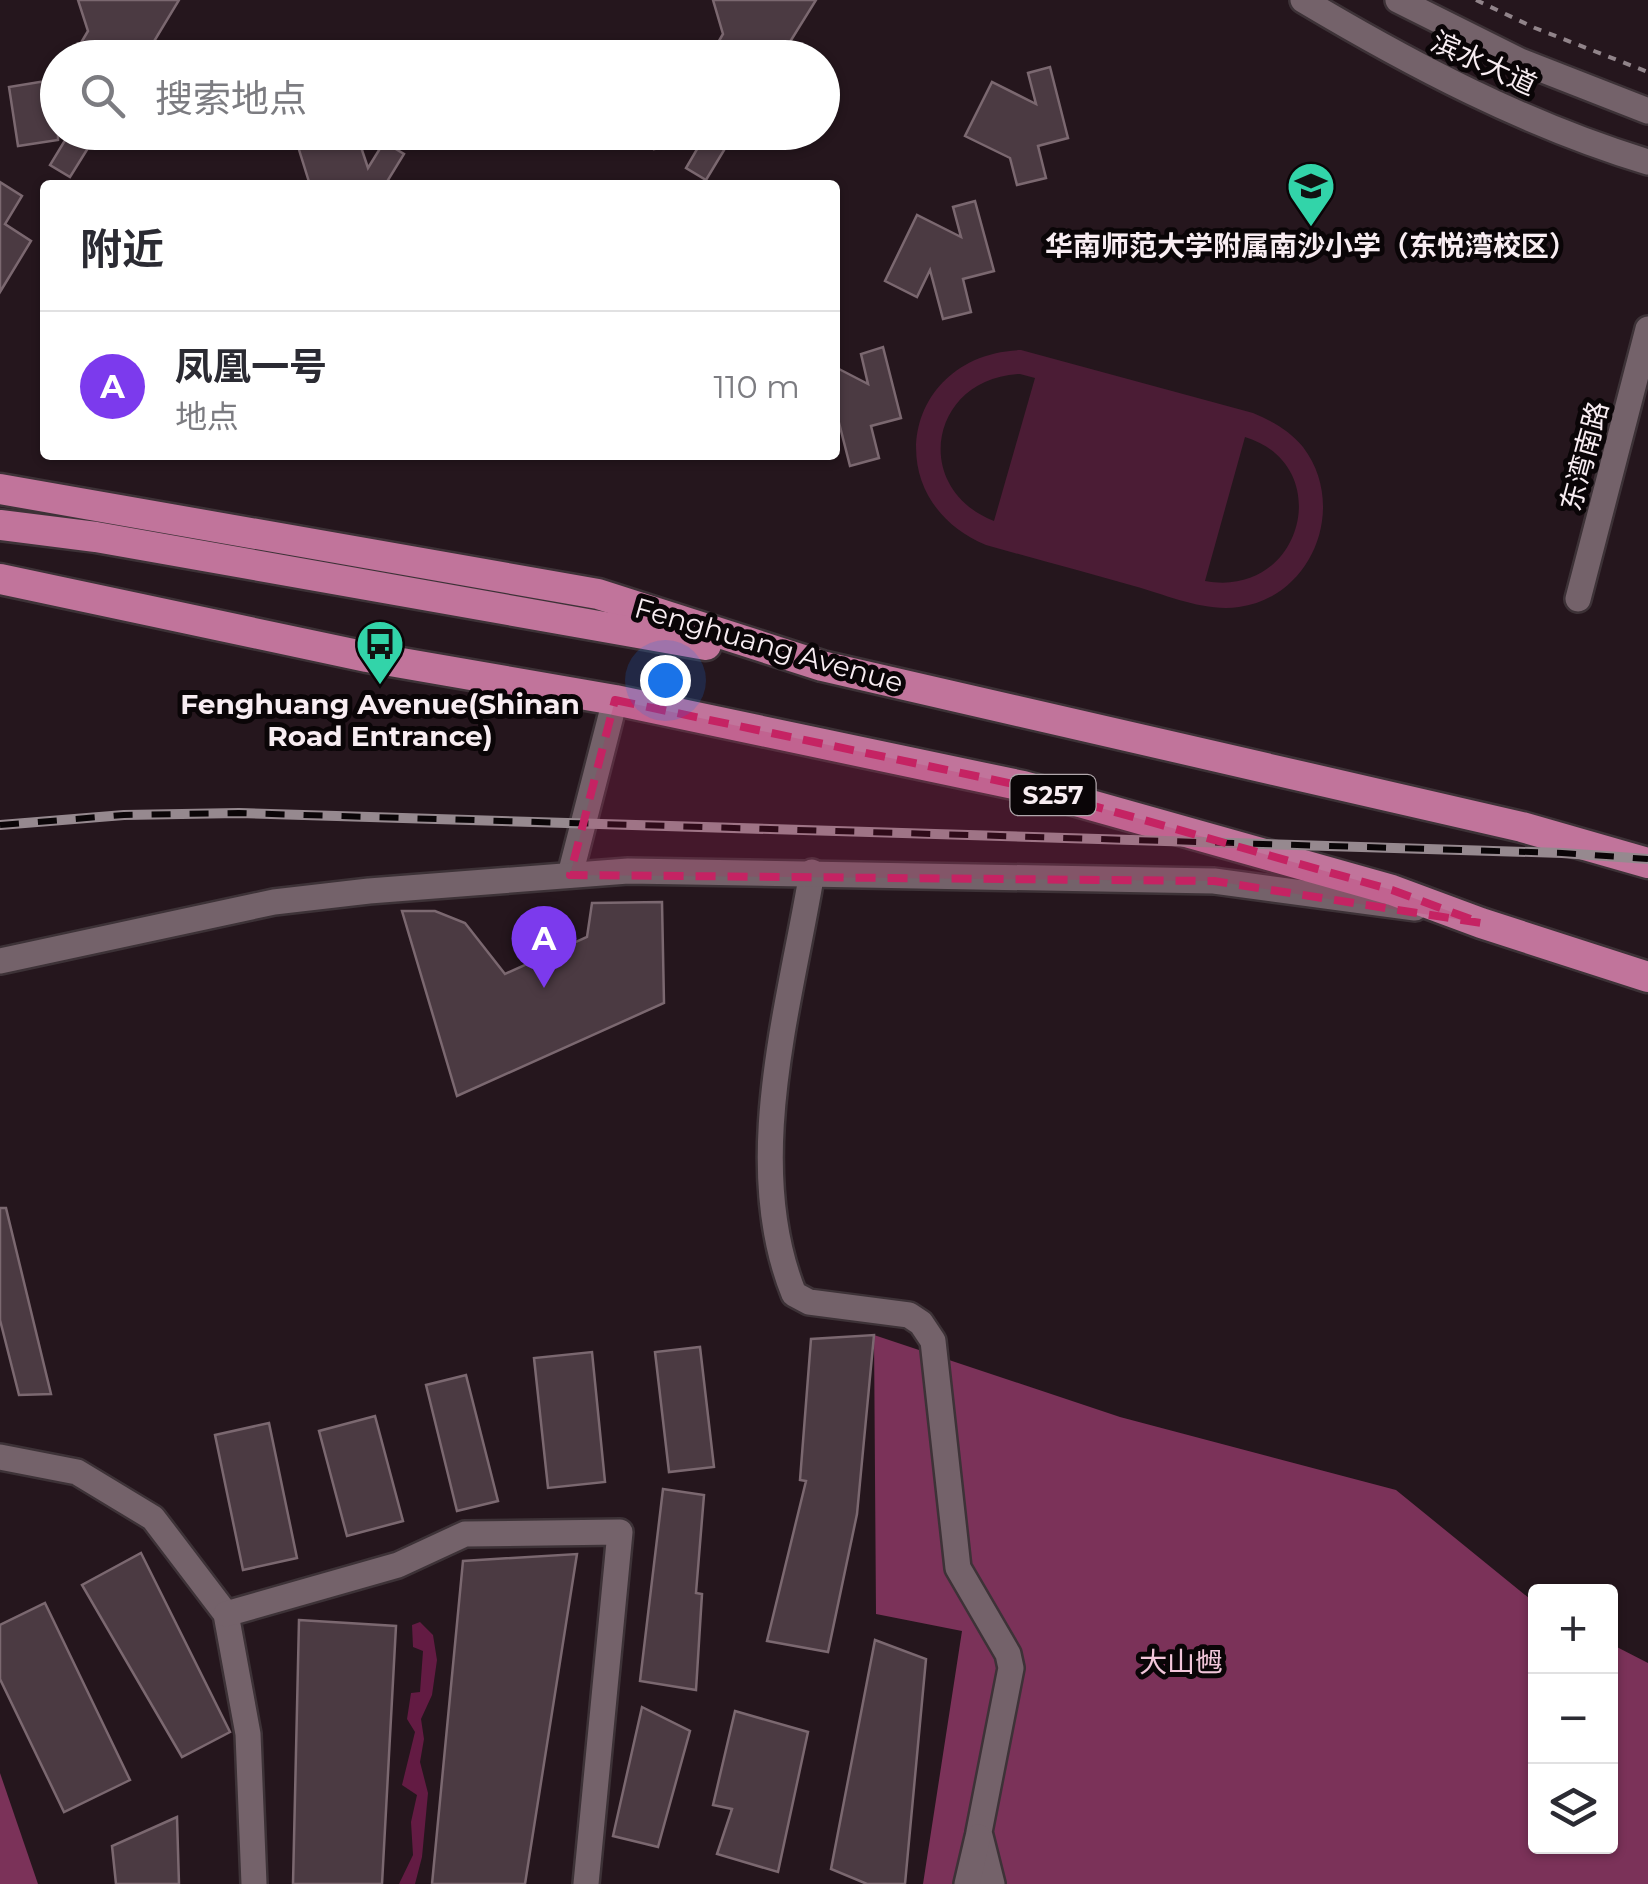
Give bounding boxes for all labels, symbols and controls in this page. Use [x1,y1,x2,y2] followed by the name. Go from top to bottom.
[1426,24,1542,102] street label: 滨水大道
[40,40,840,150] search box
[75,68,130,123] icon: search
[155,75,307,122] text: 搜索地点
[1285,160,1337,228] school or university icon: 华南师范大学附属南沙小学（东悦湾校区）
[80,223,164,275] text: 附近
[1045,229,1577,263] place label: 华南师范大学附属南沙小学（东悦湾校区）
[175,343,327,390] text: 凤凰一号
[100,367,125,406] text: A
[713,367,800,406] text: 110 m
[175,397,239,436] text: 地点
[1553,398,1615,514] street label: 东湾南路
[631,590,907,700] street label: Fenghuang Avenue
[354,618,406,686] bus stop icon: Fenghuang Avenue(Shinan Road Entrance)
[640,655,691,706] your location
[180,687,580,753] place label: Fenghuang Avenue(Shinan Road Entrance)
[1010,775,1096,815] road number: S257
[512,906,576,988] pin: A
[1528,1584,1618,1854] map controls
[1528,1584,1618,1674] button: +
[1139,1645,1223,1679] park label: 大山乸
[1528,1674,1618,1764] button: −
[1528,1764,1618,1854] button: layers

